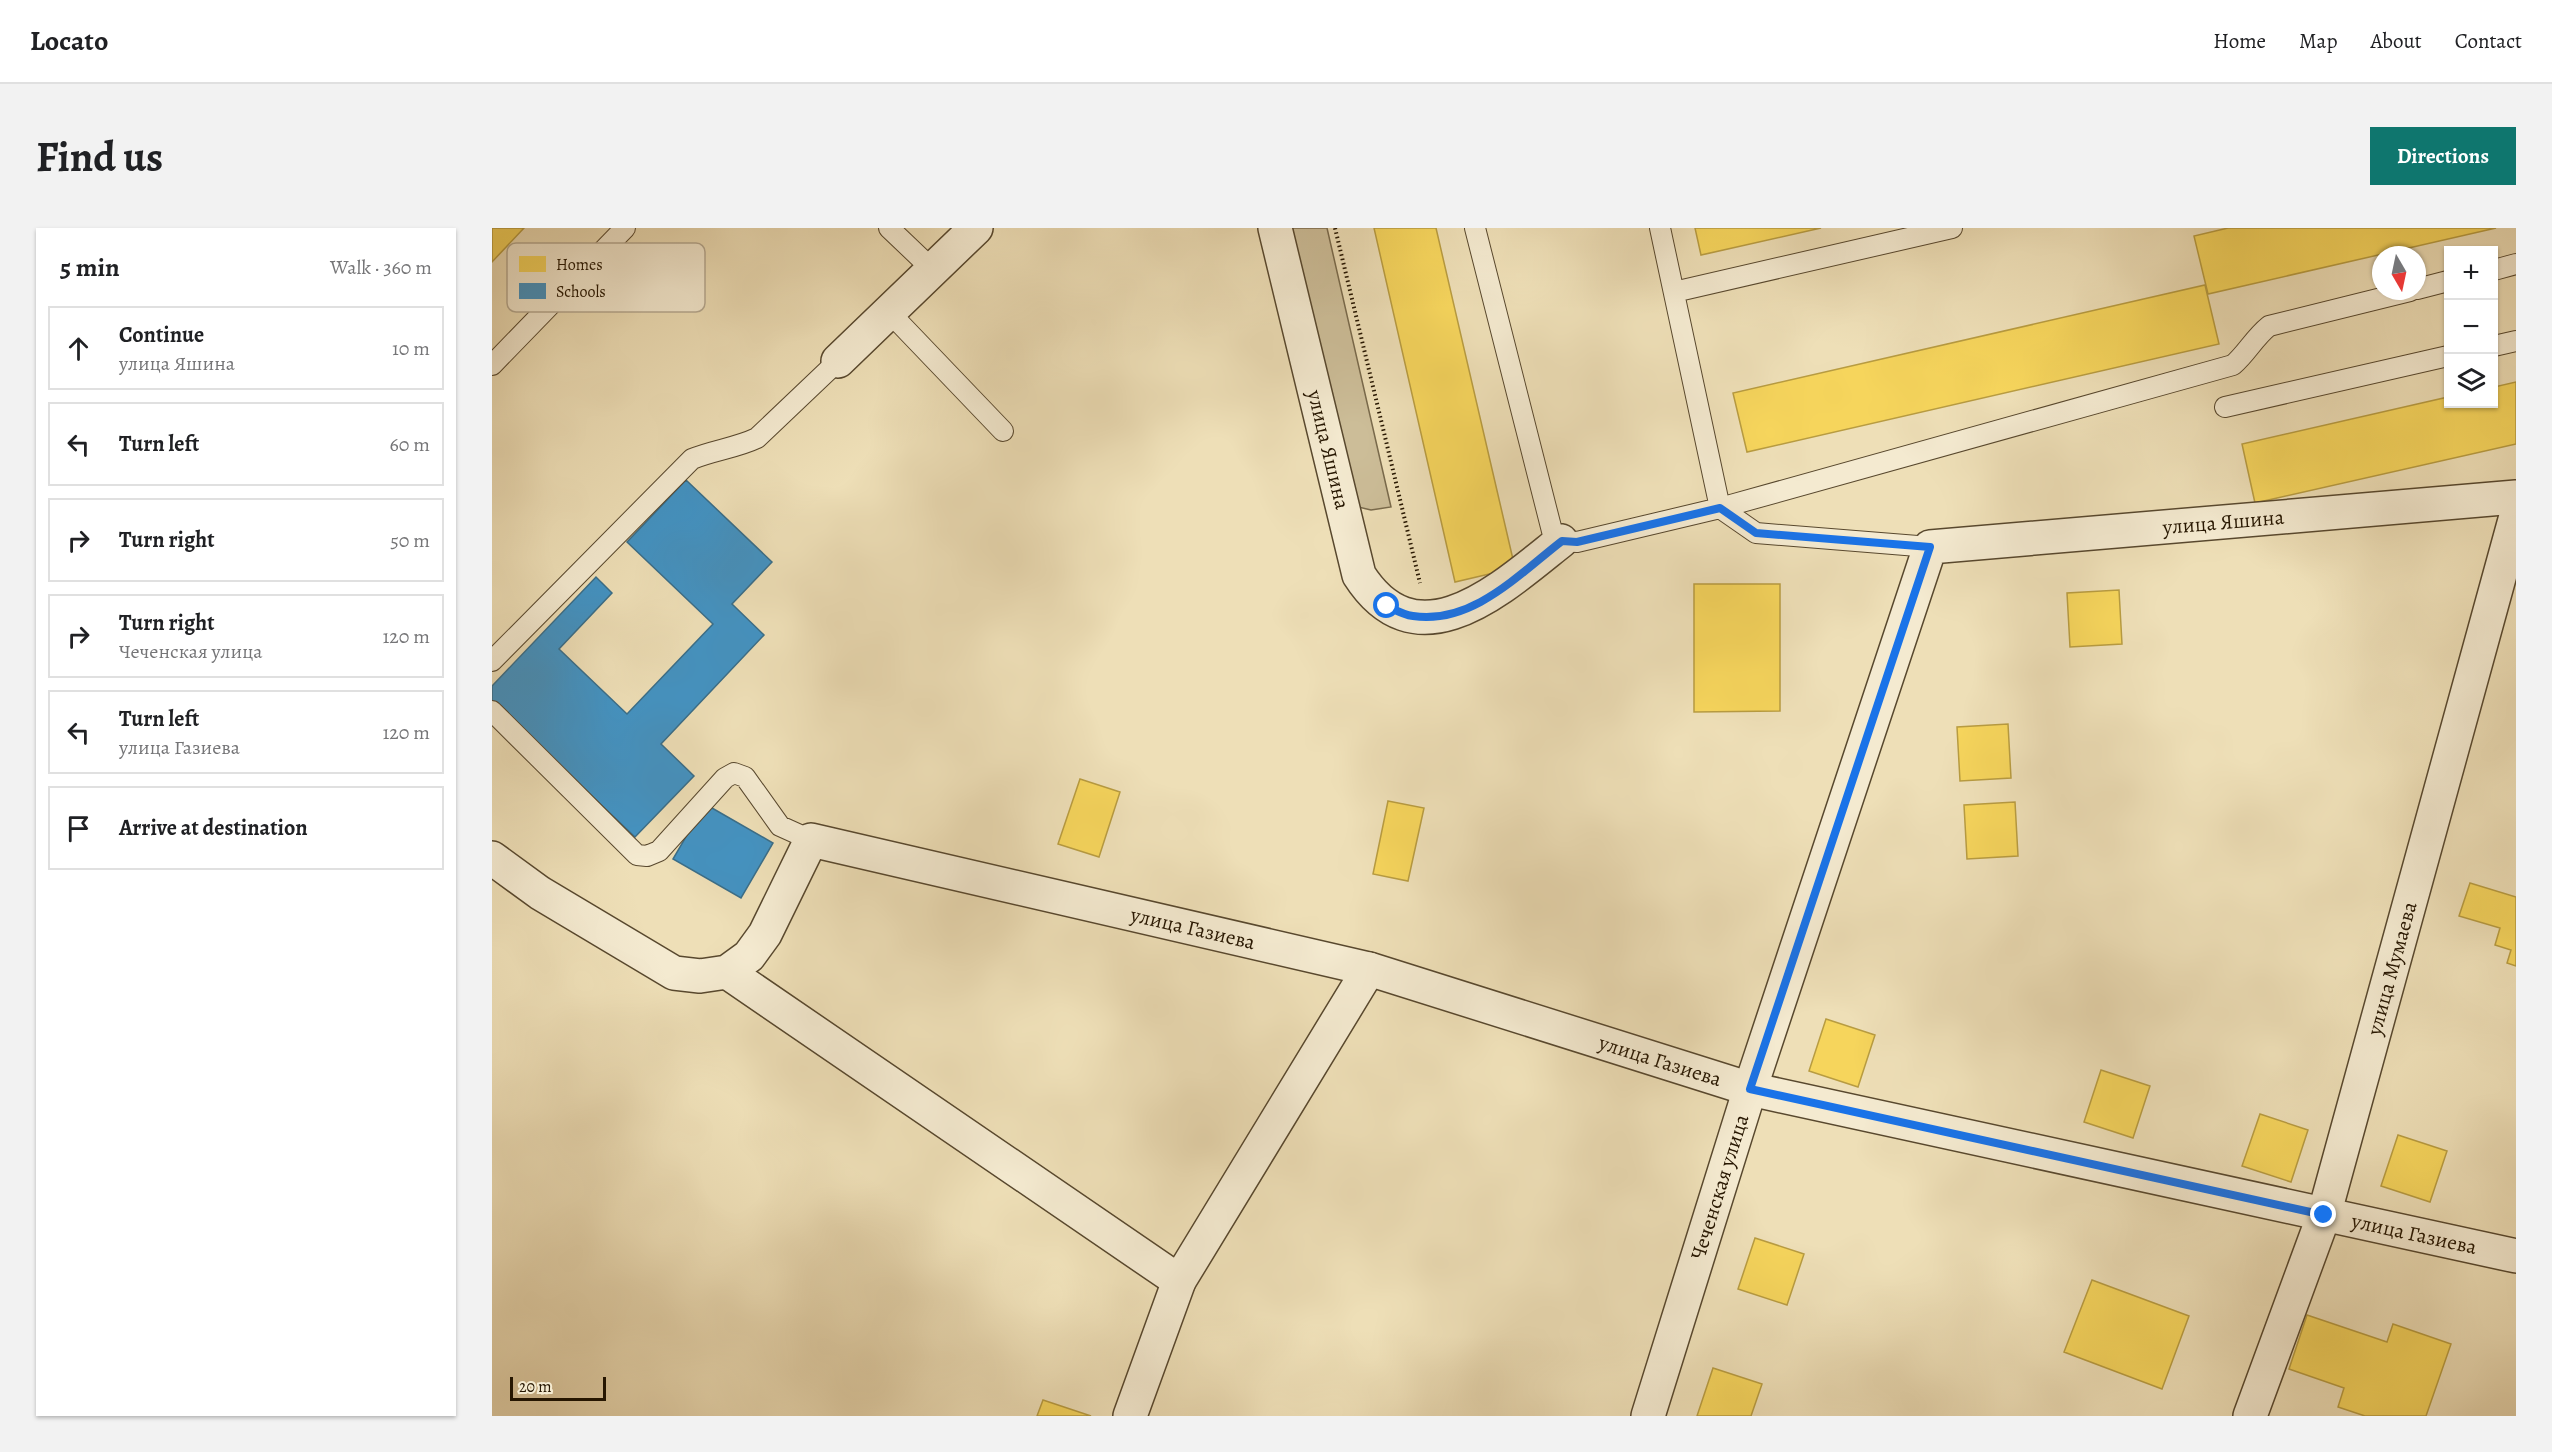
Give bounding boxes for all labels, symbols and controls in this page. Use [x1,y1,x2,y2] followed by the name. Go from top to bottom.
[30,22,108,60] text: Locato
[2213,27,2266,55] text: Home
[2299,27,2337,55] text: Map
[2370,27,2422,55] text: About
[2455,27,2522,55] text: Contact
[2370,127,2516,185] button: Directions
[36,128,163,185] text: Find us
[507,243,705,312] legend
[2372,246,2426,300] north arrow
[2444,246,2498,408] map controls
[2444,246,2498,300] button: +
[60,250,120,285] text: 5 min
[330,254,432,281] text: Walk · 360 m
[556,254,603,276] text: Homes
[556,281,606,303] text: Schools
[2444,300,2498,354] button: −
[119,320,204,350] text: Continue
[62,332,95,365] icon: ahead
[392,335,430,362] text: 10 m
[119,350,235,377] text: улица Яшина
[2444,354,2498,408] button: layers
[1300,386,1357,512] street label: улица Яшина
[62,428,95,461] icon: left
[119,429,199,459] text: Turn left
[390,431,430,458] text: 60 m
[2160,503,2286,541] street label: улица Яшина
[62,524,95,557] icon: right
[119,525,215,555] text: Turn right
[390,527,430,554] text: 50 m
[1373,592,1399,618] route start
[119,608,215,638] text: Turn right
[62,620,95,653] icon: right
[382,623,430,650] text: 120 m
[119,638,263,665] text: Чеченская улица
[119,704,199,734] text: Turn left
[62,716,95,749] icon: left
[382,719,430,746] text: 120 m
[119,734,240,761] text: улица Газиева
[62,812,95,845] icon: arrive
[119,813,308,843] text: Arrive at destination
[2360,898,2424,1039] street label: улица Мумаева
[1127,900,1258,956] street label: улица Газиева
[1594,1028,1725,1093] street label: улица Газиева
[1684,1110,1755,1263] street label: Чеченская улица
[2310,1201,2336,1227] route end
[2348,1206,2480,1261] street label: улица Газиева
[510,1374,606,1402] scale bar
[519,1376,552,1398] text: 20 m

